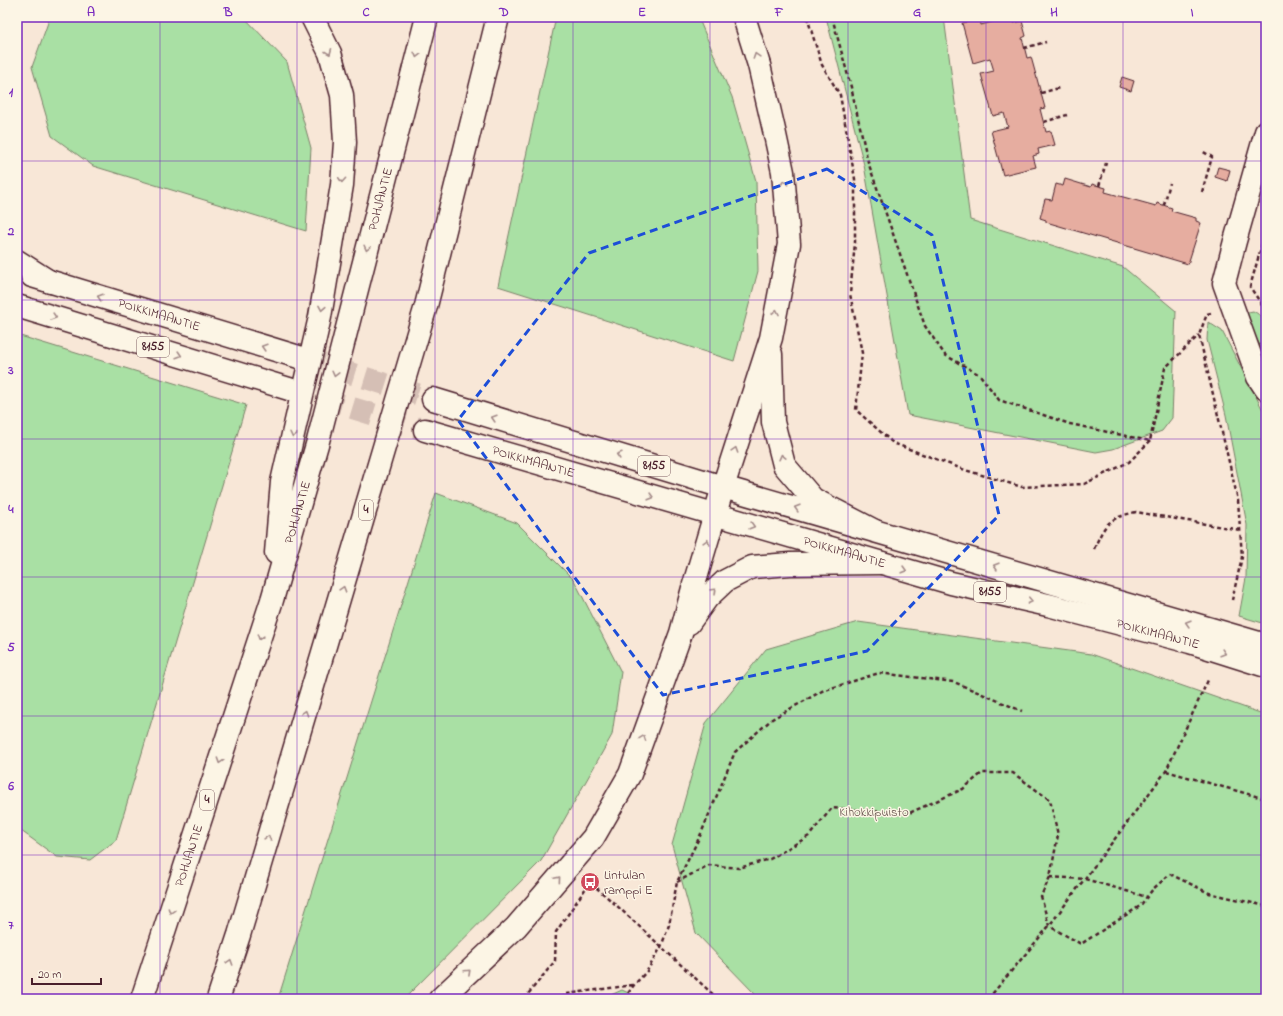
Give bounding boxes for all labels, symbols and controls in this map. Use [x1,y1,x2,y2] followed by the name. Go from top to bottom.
[87,3,95,22] text: A
[223,3,233,22] text: B
[362,3,370,22] text: C
[498,3,509,22] text: D
[638,3,646,22] text: E
[774,3,784,22] text: F
[913,3,921,22] text: G
[1050,3,1058,22] text: H
[1190,3,1194,22] text: I
[325,48,333,55] one-way arrow
[413,51,422,58] one-way arrow
[752,53,761,60] one-way arrow
[9,83,14,102] text: 1
[363,165,397,233] street label: POHJANTIE
[338,177,347,183] one-way arrow
[779,180,788,186] one-way arrow
[7,222,15,241] text: 2
[363,245,372,252] one-way arrow
[97,293,104,302] one-way arrow
[116,293,203,336] street label: POIKKIMAANTIE
[318,305,326,311] one-way arrow
[771,309,780,315] one-way arrow
[51,312,58,321] one-way arrow
[137,337,169,357] road number: 8155
[261,343,268,352] one-way arrow
[175,350,182,359] one-way arrow
[7,361,14,380] text: 3
[331,371,339,378] one-way arrow
[491,414,498,423] one-way arrow
[289,432,297,438] one-way arrow
[490,441,577,483] street label: POIKKIMAANTIE
[730,446,739,453] one-way arrow
[616,451,623,460] one-way arrow
[778,454,786,460] one-way arrow
[638,456,670,476] road number: 8155
[279,479,315,546] street label: POHJANTIE
[647,492,654,501] one-way arrow
[7,500,14,519] text: 4
[359,500,373,520] road number: 4
[794,504,801,513] one-way arrow
[748,521,755,530] one-way arrow
[801,531,888,573] street label: POIKKIMAANTIE
[702,539,711,546] one-way arrow
[993,562,1000,571] one-way arrow
[900,565,907,574] one-way arrow
[974,582,1006,602] road number: 8155
[338,585,347,592] one-way arrow
[709,589,716,596] one-way arrow
[1027,596,1033,604] one-way arrow
[1114,614,1202,654] street label: POIKKIMAANTIE
[1185,619,1192,628] one-way arrow
[256,633,265,640] one-way arrow
[7,638,15,657] text: 5
[1220,648,1227,657] one-way arrow
[300,710,309,717] one-way arrow
[639,734,647,741] one-way arrow
[216,757,225,764] one-way arrow
[7,777,14,796] text: 6
[200,790,214,810] road number: 4
[839,803,909,822] park label: Kihokkipuisto
[170,822,208,889] street label: POHJANTIE
[263,834,272,841] one-way arrow
[604,866,653,900] place label: Lintulan ramppi E
[579,871,601,893] bus stop icon: Lintulan ramppi E
[554,876,561,883] one-way arrow
[167,907,176,914] one-way arrow
[8,916,14,935] text: 7
[225,959,234,966] one-way arrow
[32,960,101,986] scale bar
[38,966,61,984] text: 20 m
[463,970,471,977] one-way arrow

